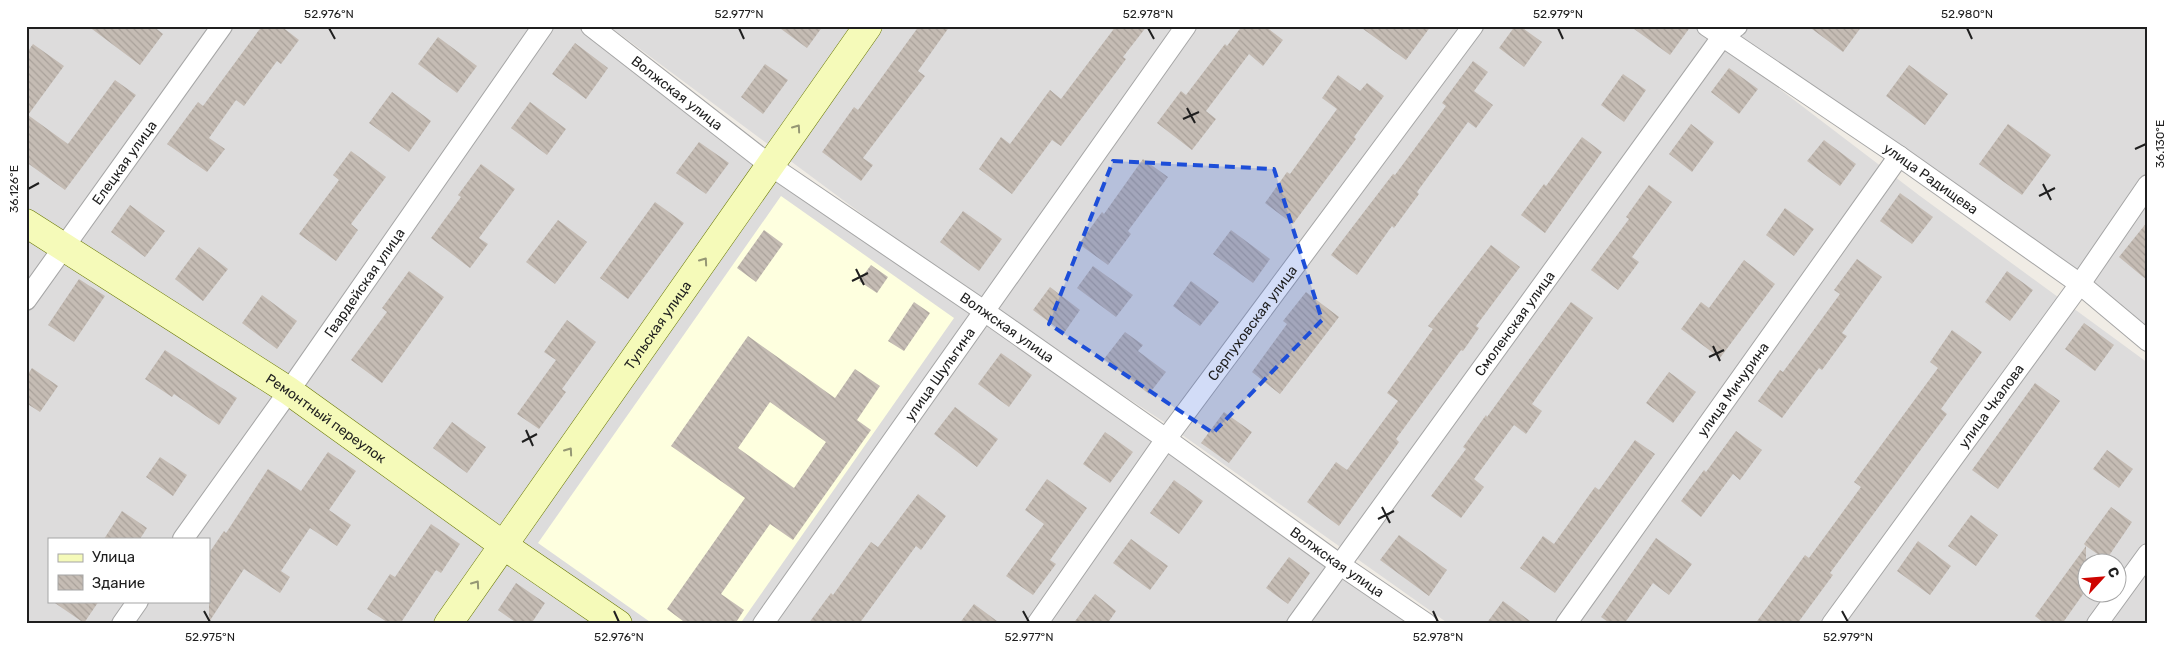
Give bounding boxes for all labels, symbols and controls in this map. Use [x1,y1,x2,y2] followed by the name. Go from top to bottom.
[304,7,354,21] text: 52.976°N
[714,7,764,21] text: 52.977°N
[1123,7,1173,21] text: 52.978°N
[1533,7,1583,21] text: 52.979°N
[1941,7,1993,21] text: 52.980°N
[628,53,726,134] street label: Волжская улица
[89,117,161,208] street label: Елецкая улица
[2153,120,2167,168] text: 36.130°E
[791,124,800,134] one-way arrow
[1880,140,1981,218] street label: улица Радищева
[7,165,21,213] text: 36.126°E
[321,225,409,341] street label: Гвардейская улица
[698,257,707,267] one-way arrow
[1204,262,1301,384] street label: Серпуховская улица
[1471,268,1559,380] street label: Смоленская улица
[621,278,695,373] street label: Тульская улица
[956,289,1057,367] street label: Волжская улица
[901,325,979,424] street label: улица Шульгина
[1694,339,1773,440] street label: улица Мичурина
[1955,361,2028,452] street label: улица Чкалова
[262,370,390,467] street label: Ремонтный переулок
[563,447,572,457] one-way arrow
[1287,523,1387,601] street label: Волжская улица
[48,538,210,602] legend
[92,548,135,566] text: Улица
[2076,552,2126,602] north arrow
[2103,564,2123,581] text: С
[92,574,145,592] text: Здание
[470,580,479,590] one-way arrow
[185,630,235,644] text: 52.975°N
[594,630,644,644] text: 52.976°N
[1004,630,1054,644] text: 52.977°N
[1413,630,1463,644] text: 52.978°N
[1823,630,1873,644] text: 52.979°N

